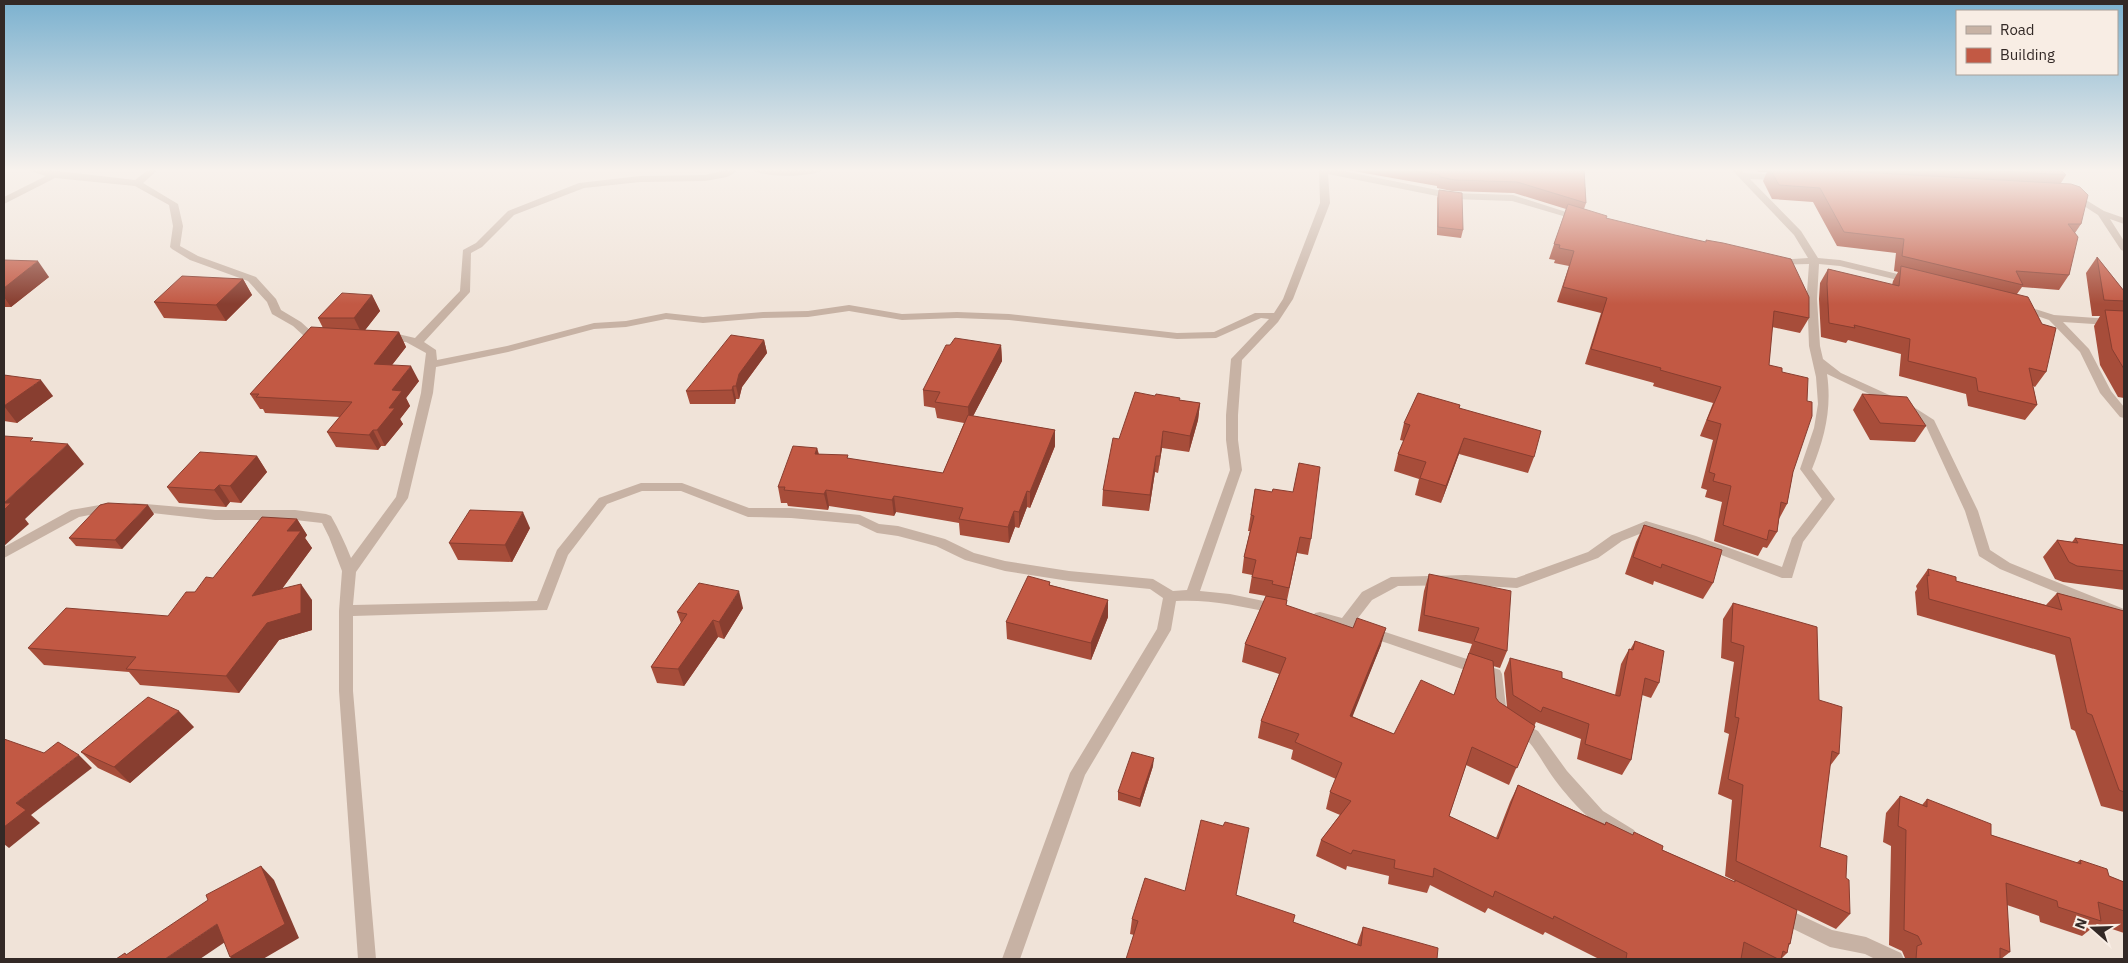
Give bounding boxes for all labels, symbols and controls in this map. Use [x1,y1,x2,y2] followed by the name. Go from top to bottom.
[1956,10,2118,75] legend
[2000,20,2035,39] text: Road
[2000,45,2055,64] text: Building
[2068,903,2118,953] north arrow
[2071,916,2091,931] text: N

